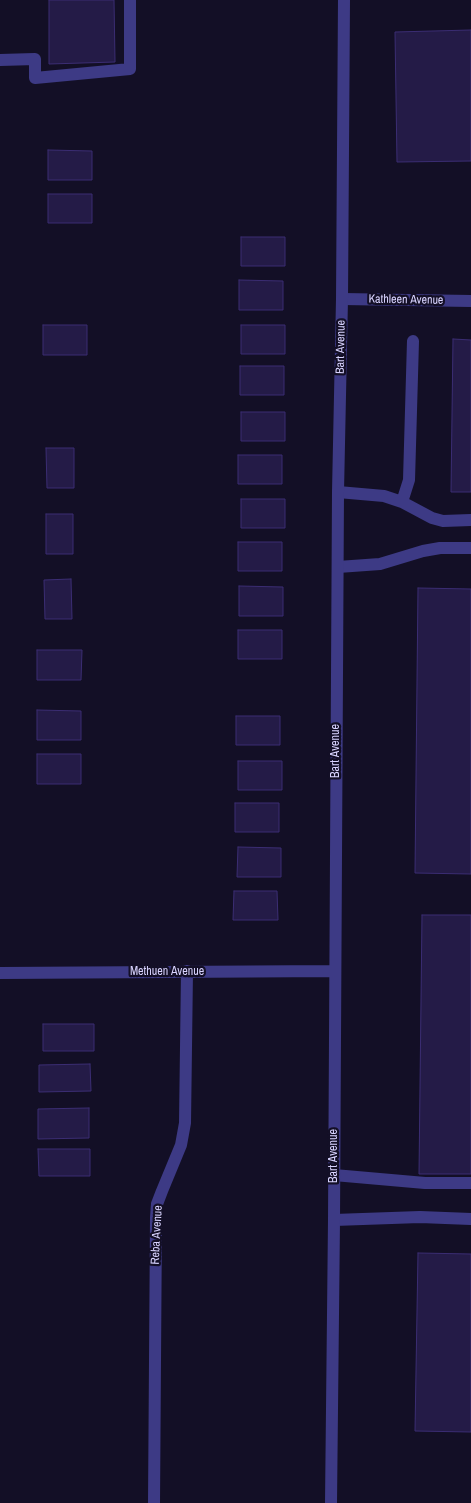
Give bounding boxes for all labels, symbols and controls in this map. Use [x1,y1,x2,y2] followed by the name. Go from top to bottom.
[368,292,444,308] street label: Kathleen Avenue
[333,320,349,374] street label: Bart Avenue
[329,724,343,778] street label: Bart Avenue
[130,965,204,979] street label: Methuen Avenue
[327,1129,341,1183] street label: Bart Avenue
[148,1205,166,1265] street label: Reba Avenue

